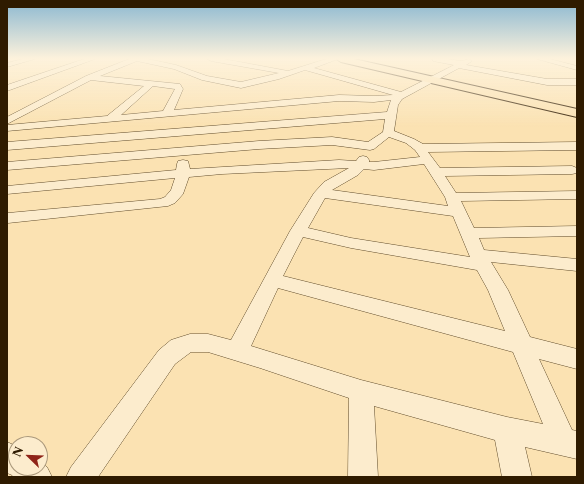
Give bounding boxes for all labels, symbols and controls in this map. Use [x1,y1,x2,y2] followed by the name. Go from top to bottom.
[8,436,48,476] north arrow
[10,445,26,459] text: N

